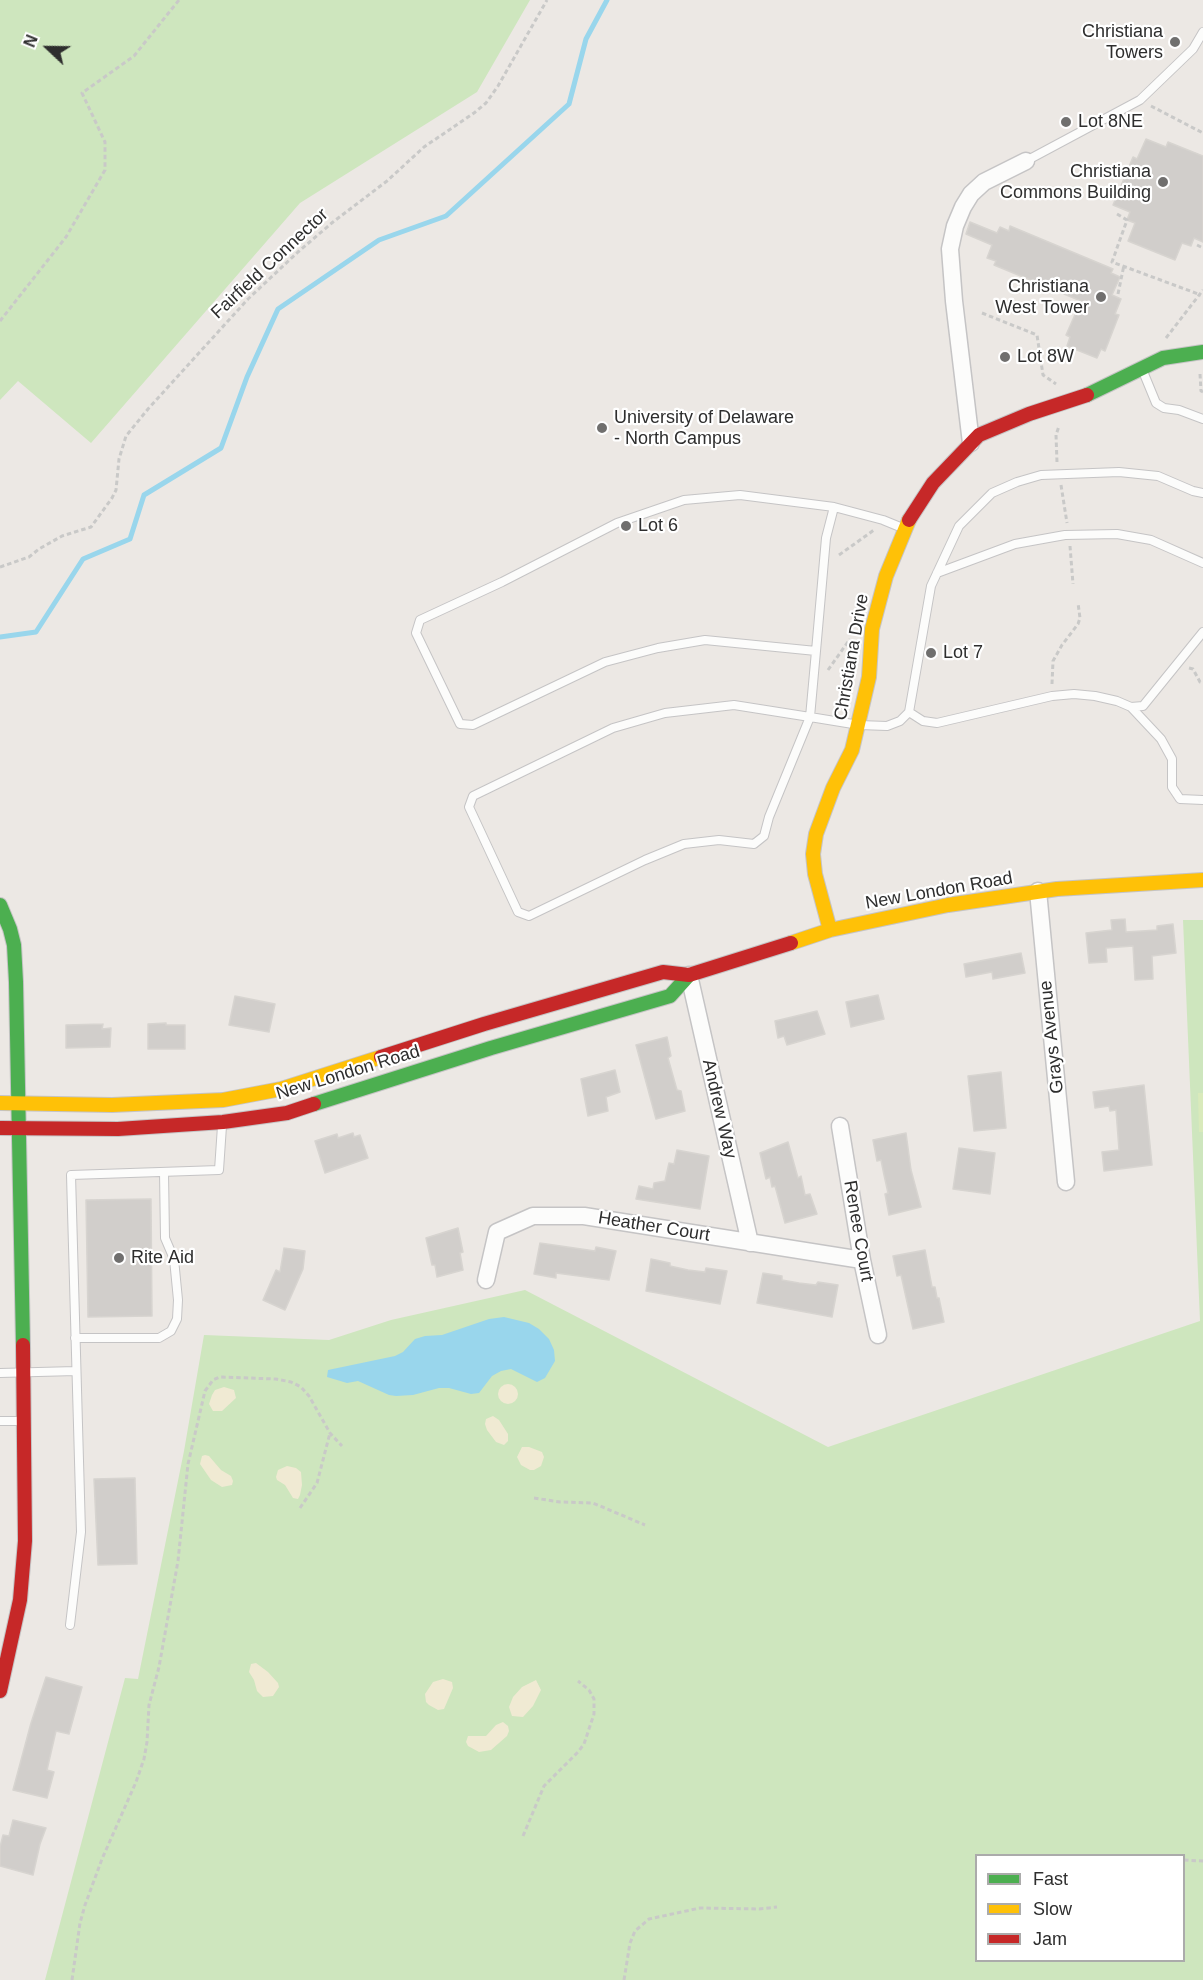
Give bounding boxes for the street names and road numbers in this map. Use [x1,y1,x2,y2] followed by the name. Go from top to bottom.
[207,204,333,324] street label: Fairfield Connector
[830,592,874,722] street label: Christiana Drive
[864,867,1014,915] street label: New London Road
[1035,979,1069,1095] street label: Grays Avenue
[274,1041,422,1105] street label: New London Road
[697,1057,741,1161] street label: Andrew Way
[839,1179,877,1283] street label: Renee Court
[596,1207,712,1247] street label: Heather Court

